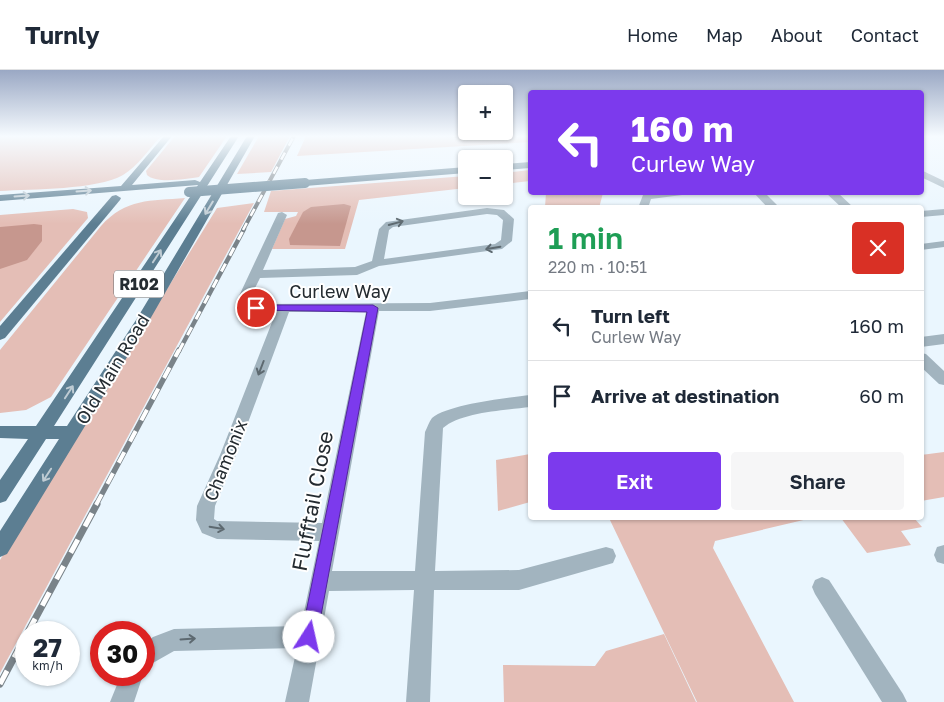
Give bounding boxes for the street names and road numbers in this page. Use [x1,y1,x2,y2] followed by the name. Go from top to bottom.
[114,270,164,298] road number: R102
[289,280,391,302] street label: Curlew Way
[70,310,154,428] street label: Old Main Road
[199,416,251,504] street label: Chamonix
[286,429,338,573] street label: Flufftail Close

